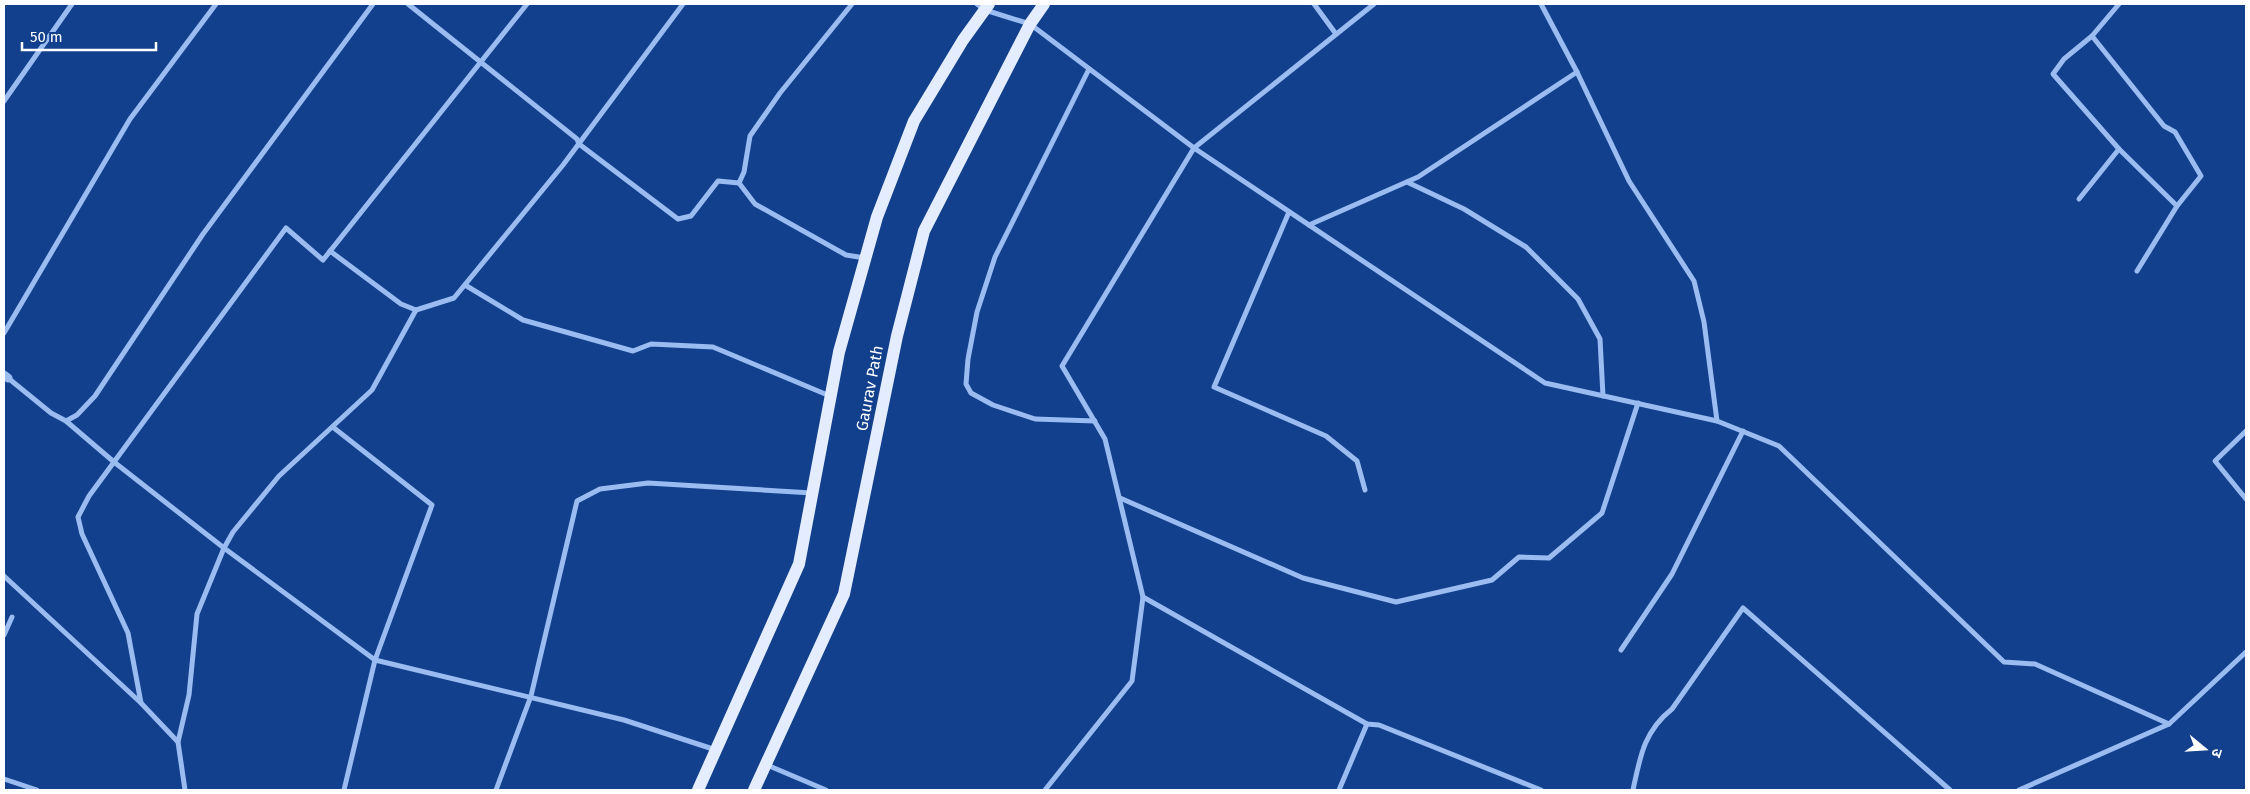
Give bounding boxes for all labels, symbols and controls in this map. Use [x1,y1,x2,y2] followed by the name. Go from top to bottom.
[22,20,156,52] scale bar
[30,28,63,46] text: 50 m
[852,344,887,432] street label: Gaurav Path
[2180,724,2230,774] north arrow
[2207,746,2226,760] text: उ

